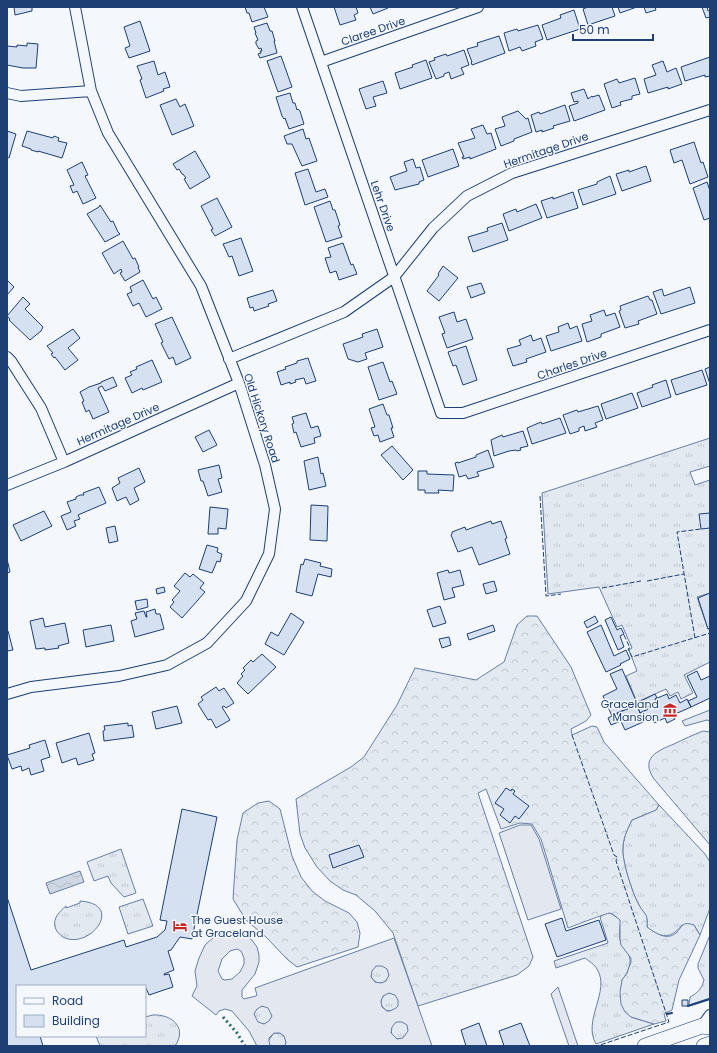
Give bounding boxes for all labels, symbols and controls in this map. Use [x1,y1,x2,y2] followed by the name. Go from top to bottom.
[339,12,407,49] street label: Claree Drive
[573,16,653,42] scale bar
[579,21,610,38] text: 50 m
[501,128,591,172] street label: Hermitage Drive
[367,178,399,234] street label: Lehr Drive
[535,345,609,383] street label: Charles Drive
[240,371,284,465] street label: Old Hickory Road
[74,399,162,449] street label: Hermitage Drive
[601,696,659,725] place label: Graceland Mansion
[662,702,678,718] museum icon: Graceland Mansion
[191,912,283,941] place label: The Guest House at Graceland
[172,918,188,934] hotel icon: The Guest House at Graceland
[16,985,146,1037] legend
[52,992,83,1009] text: Road
[52,1012,100,1029] text: Building

